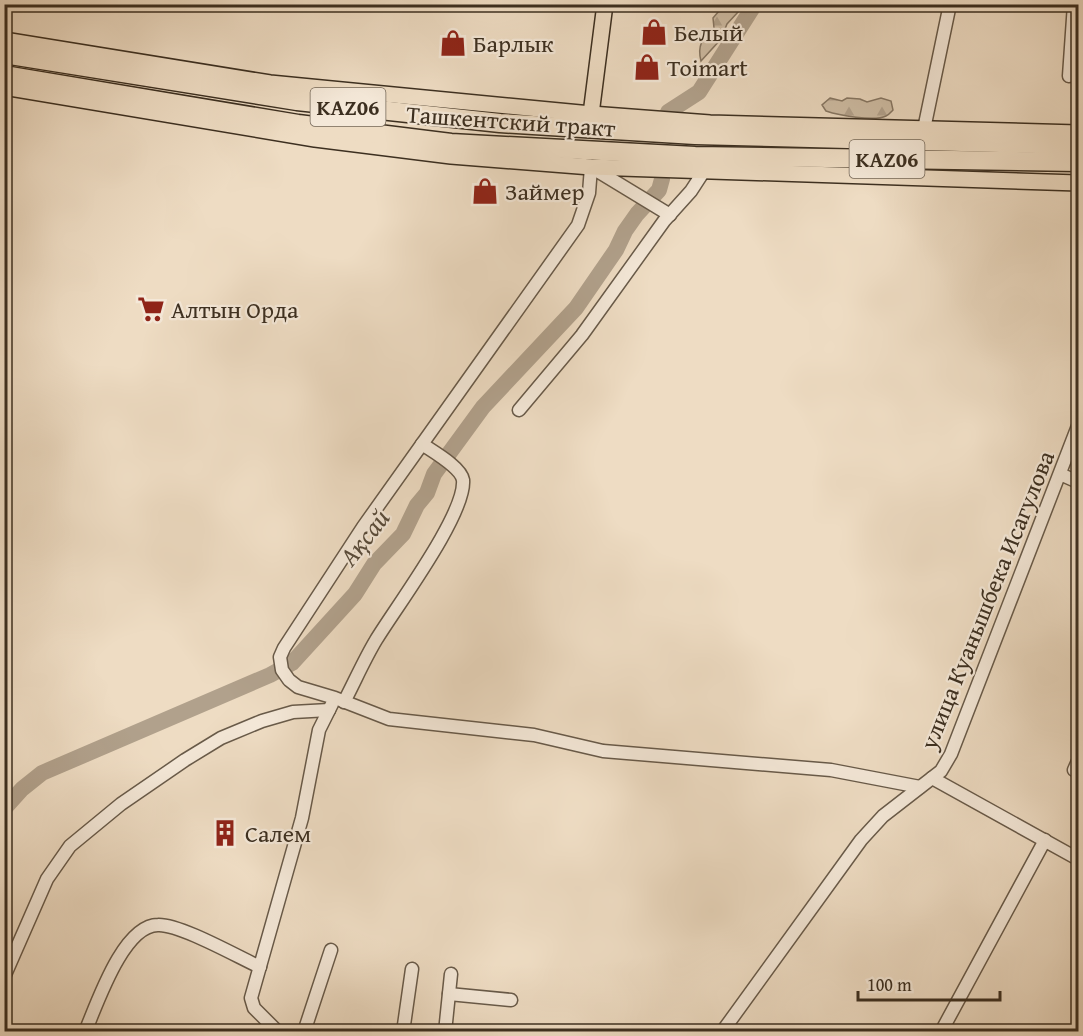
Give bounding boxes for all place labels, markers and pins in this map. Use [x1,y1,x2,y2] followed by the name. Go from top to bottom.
[674,15,743,50] place label: Белый
[639,17,669,47] shop icon: Белый
[473,26,554,61] place label: Барлык
[438,28,468,58] shop icon: Барлык
[667,50,748,85] place label: Toimart
[632,52,662,82] shop icon: Toimart
[505,174,585,209] place label: Займер
[470,176,500,206] shop icon: Займер
[171,292,299,327] place label: Алтын Орда
[136,294,166,324] supermarket icon: Алтын Орда
[245,816,311,851] place label: Салем
[210,818,240,848] building icon: Салем

